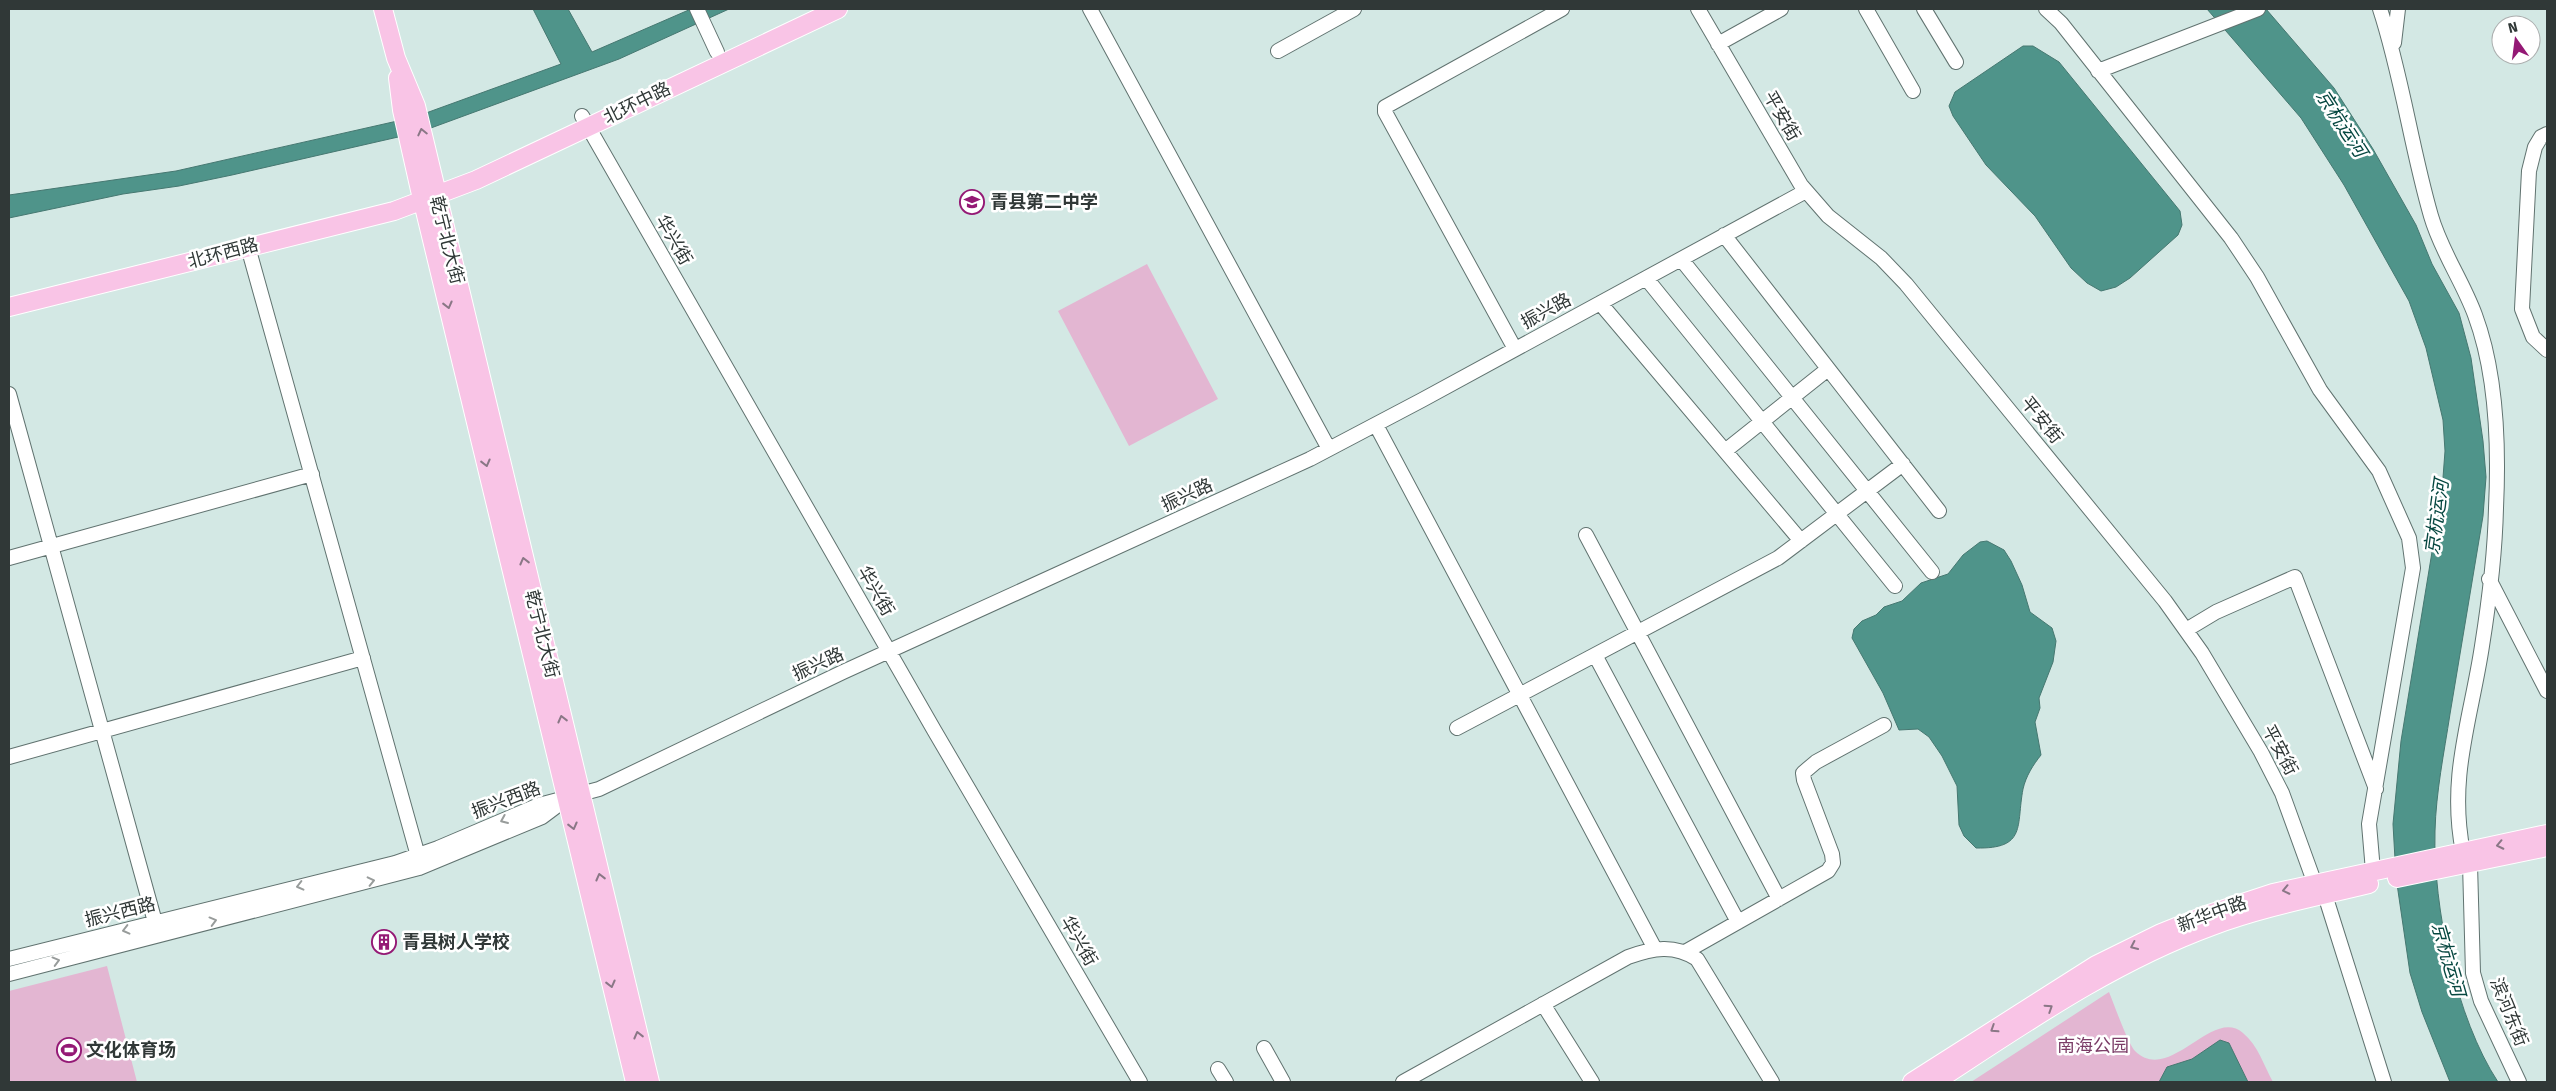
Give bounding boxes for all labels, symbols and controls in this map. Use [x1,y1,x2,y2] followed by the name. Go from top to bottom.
[2491,15,2541,65] north arrow
[2506,18,2520,37] text: N
[600,77,674,129] street label: 北环中路
[2311,85,2374,165] water label: 京杭运河
[1759,87,1805,145] street label: 平安街
[417,127,428,136] one-way arrow
[959,189,985,215] school or university icon: 青县第二中学
[990,191,1098,213] place label: 青县第二中学
[425,194,469,286] street label: 乾宁北大街
[651,211,697,269] street label: 华兴街
[185,233,261,273] street label: 北环西路
[1517,288,1575,334] street label: 振兴路
[442,301,453,310] one-way arrow
[2016,392,2068,448] street label: 平安街
[480,459,491,468] one-way arrow
[1158,474,1216,516] street label: 振兴路
[2420,474,2454,556] water label: 京杭运河
[519,556,530,565] one-way arrow
[853,562,899,620] street label: 华兴街
[520,588,564,680] street label: 乾宁北大街
[789,643,847,685] street label: 振兴路
[557,714,568,723] one-way arrow
[2258,721,2302,779] street label: 平安街
[468,777,544,823] street label: 振兴西路
[500,813,509,824] one-way arrow
[567,821,578,830] one-way arrow
[2495,839,2504,849] one-way arrow
[595,872,606,881] one-way arrow
[366,876,375,887] one-way arrow
[297,880,305,890] one-way arrow
[2281,884,2290,895] one-way arrow
[2174,891,2250,937] street label: 新华中路
[82,893,158,931] street label: 振兴西路
[1056,912,1102,970] street label: 华兴街
[209,916,217,926] one-way arrow
[2427,919,2471,1003] water label: 京杭运河
[122,924,130,934] one-way arrow
[371,929,397,955] building icon: 青县树人学校
[402,931,510,953] place label: 青县树人学校
[2130,940,2139,950] one-way arrow
[51,957,59,967] one-way arrow
[2485,975,2533,1049] street label: 滨河东街
[605,979,616,988] one-way arrow
[2044,1005,2053,1014] one-way arrow
[1990,1023,2000,1032] one-way arrow
[633,1030,644,1039] one-way arrow
[2057,1035,2129,1057] park label: 南海公园
[56,1037,82,1063] sports icon: 文化体育场
[86,1039,176,1061] place label: 文化体育场

